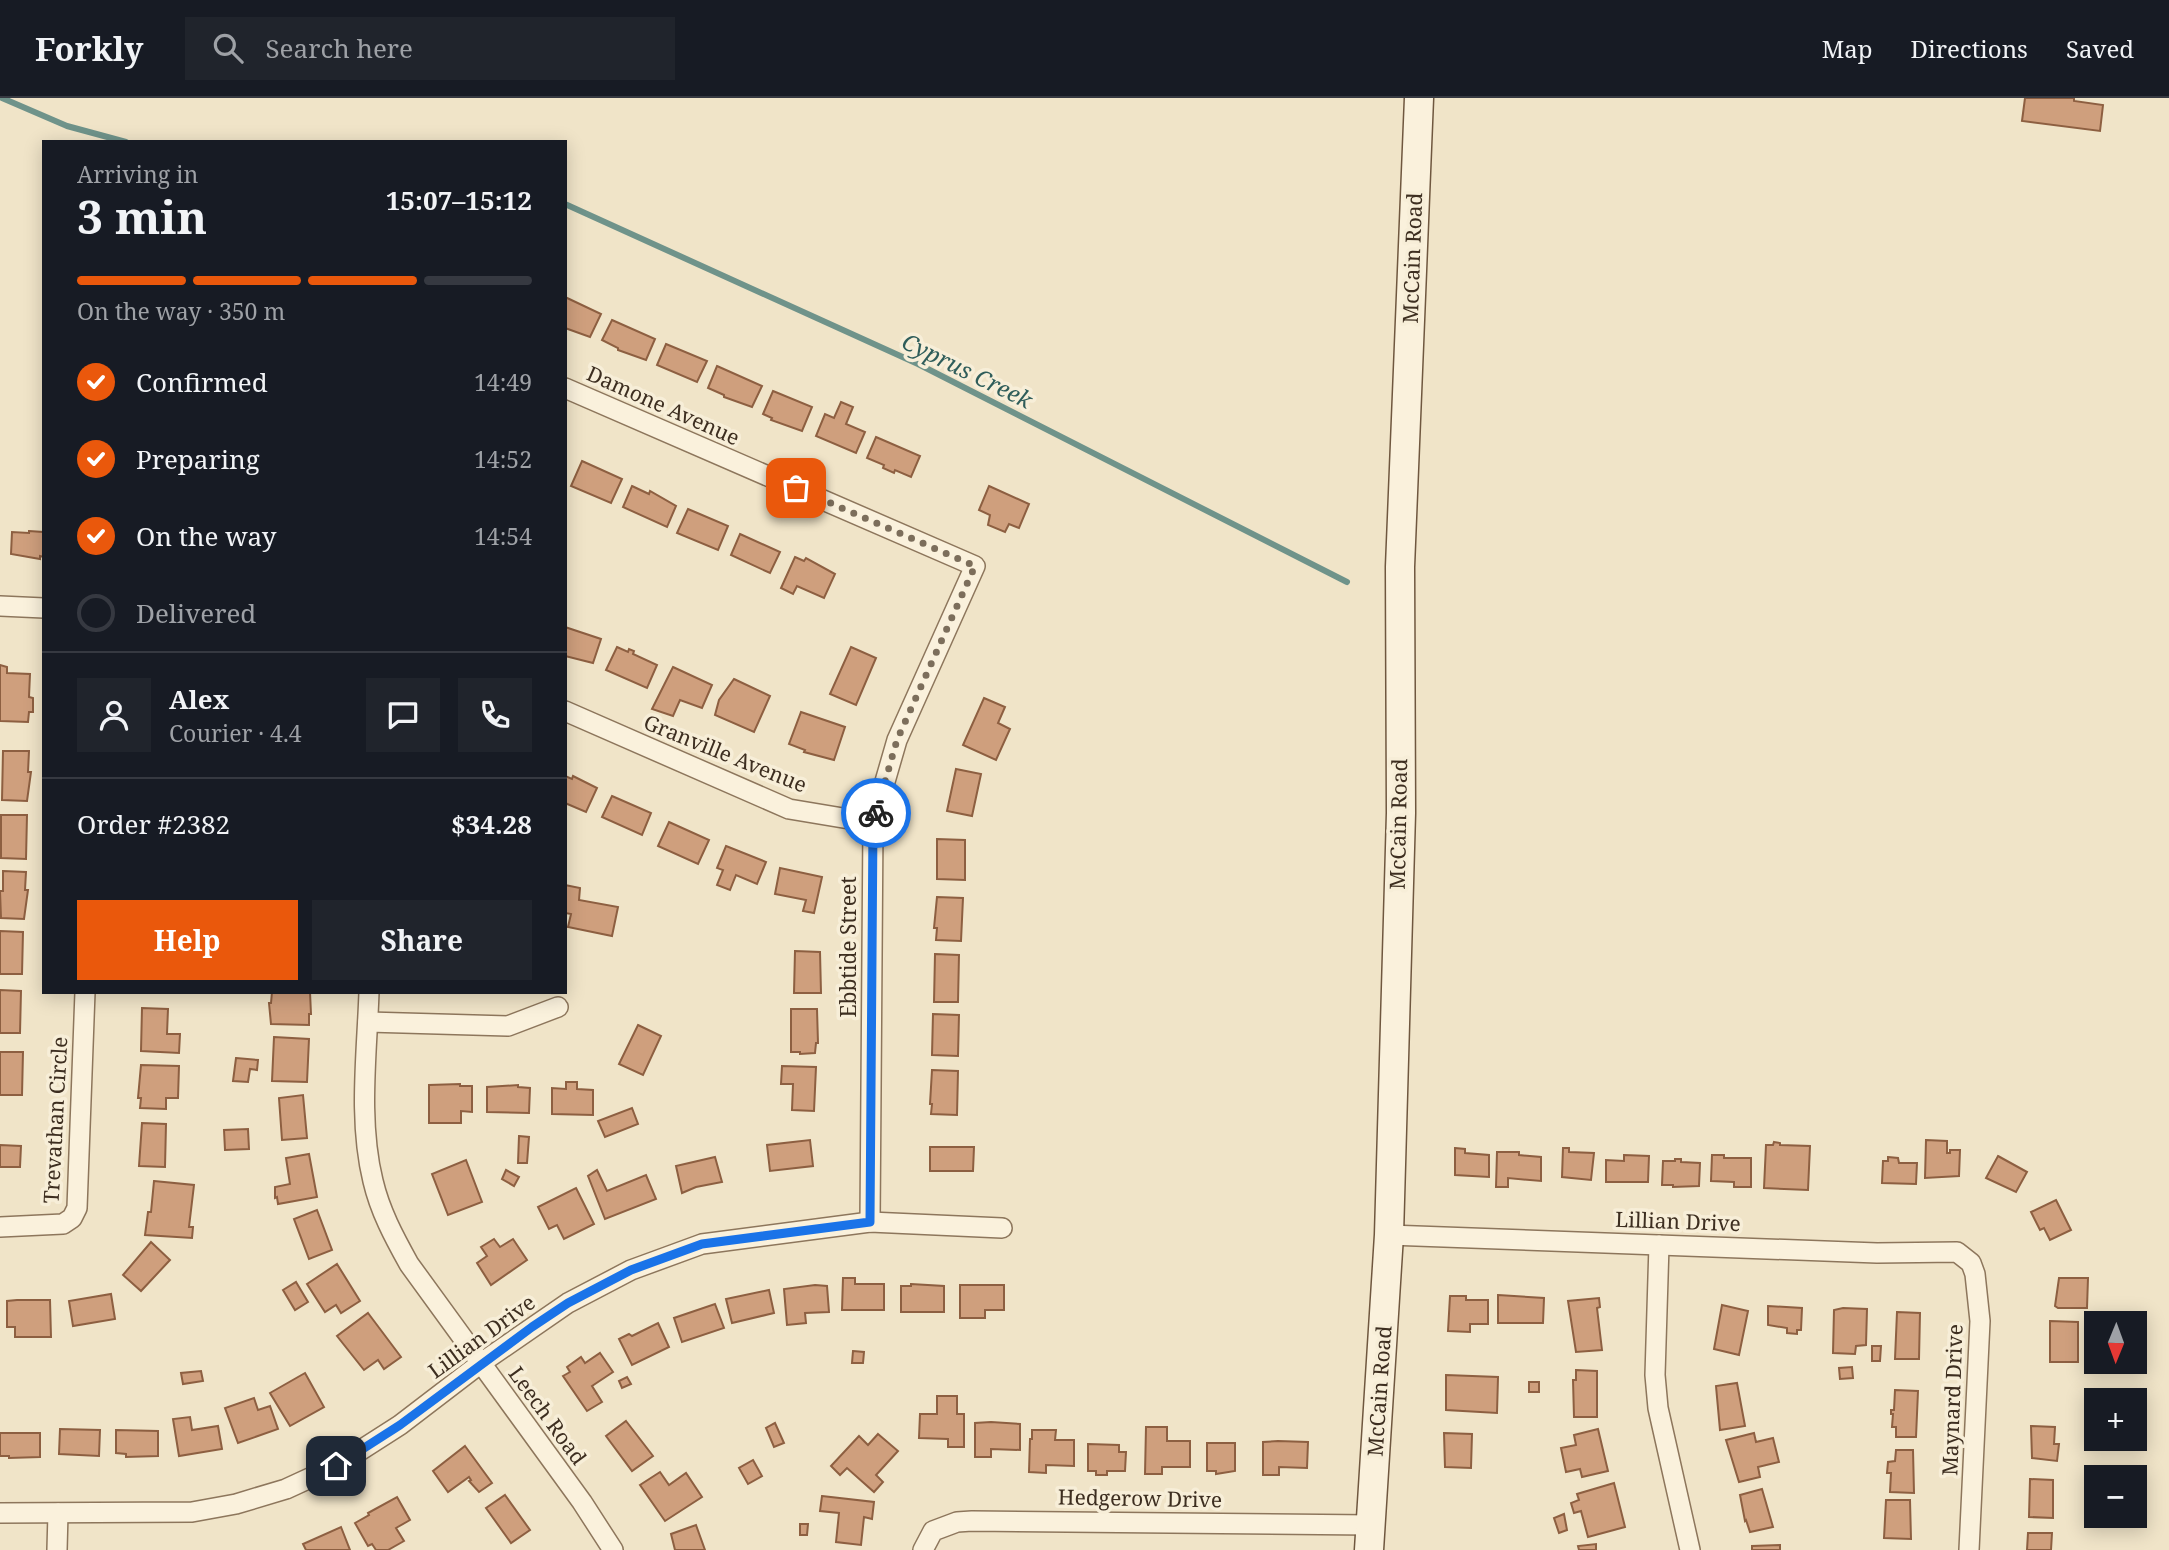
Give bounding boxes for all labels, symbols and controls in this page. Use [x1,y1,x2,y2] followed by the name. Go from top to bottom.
[185,17,675,80] search box
[35,26,143,71] text: Forkly
[209,29,247,67] icon: search
[265,30,413,66] text: Search here
[1822,32,1873,65] text: Map
[1911,32,2028,65] text: Directions
[2066,32,2134,65] text: Saved
[77,158,198,190] text: Arriving in
[386,182,532,218] text: 15:07–15:12
[77,185,207,247] text: 3 min
[1396,192,1428,324] street label: McCain Road
[77,295,285,327] text: On the way · 350 m
[897,325,1039,416] water label: Cyprus Creek
[583,359,744,451] street label: Damone Avenue
[77,363,115,401] icon: check
[136,364,268,400] text: Confirmed
[474,366,532,398] text: 14:49
[77,440,115,478] icon: check
[136,441,260,477] text: Preparing
[474,443,532,475] text: 14:52
[766,458,826,518] pin
[777,469,815,507] icon: bag
[77,517,115,555] icon: check
[136,518,276,554] text: On the way
[474,520,532,552] text: 14:54
[136,595,256,631] text: Delivered
[77,678,151,752] button: person
[366,678,440,752] button: chat
[458,678,532,752] button: phone
[169,681,229,717] text: Alex
[640,708,811,799] street label: Granville Avenue
[169,717,302,749] text: Courier · 4.4
[1383,758,1413,890] street label: McCain Road
[841,778,911,848] courier
[857,794,895,832] icon: bike
[77,806,230,842] text: Order #2382
[451,806,532,842] text: $34.28
[834,876,862,1018] street label: Ebbtide Street
[77,900,298,980] button: Help
[312,900,532,980] button: Share
[37,1036,73,1204] street label: Trevathan Circle
[1615,1205,1741,1237] street label: Lillian Drive
[422,1288,540,1384] street label: Lillian Drive
[2084,1311,2147,1374] north arrow
[2084,1311,2147,1528] map controls
[1360,1324,1398,1457] street label: McCain Road
[1935,1324,1969,1476] street label: Maynard Drive
[503,1361,593,1470] street label: Leech Road
[2084,1388,2147,1451] button: +
[306,1436,366,1496] pin
[317,1447,355,1485] icon: home
[2084,1465,2147,1528] button: −
[1058,1483,1222,1513] street label: Hedgerow Drive

